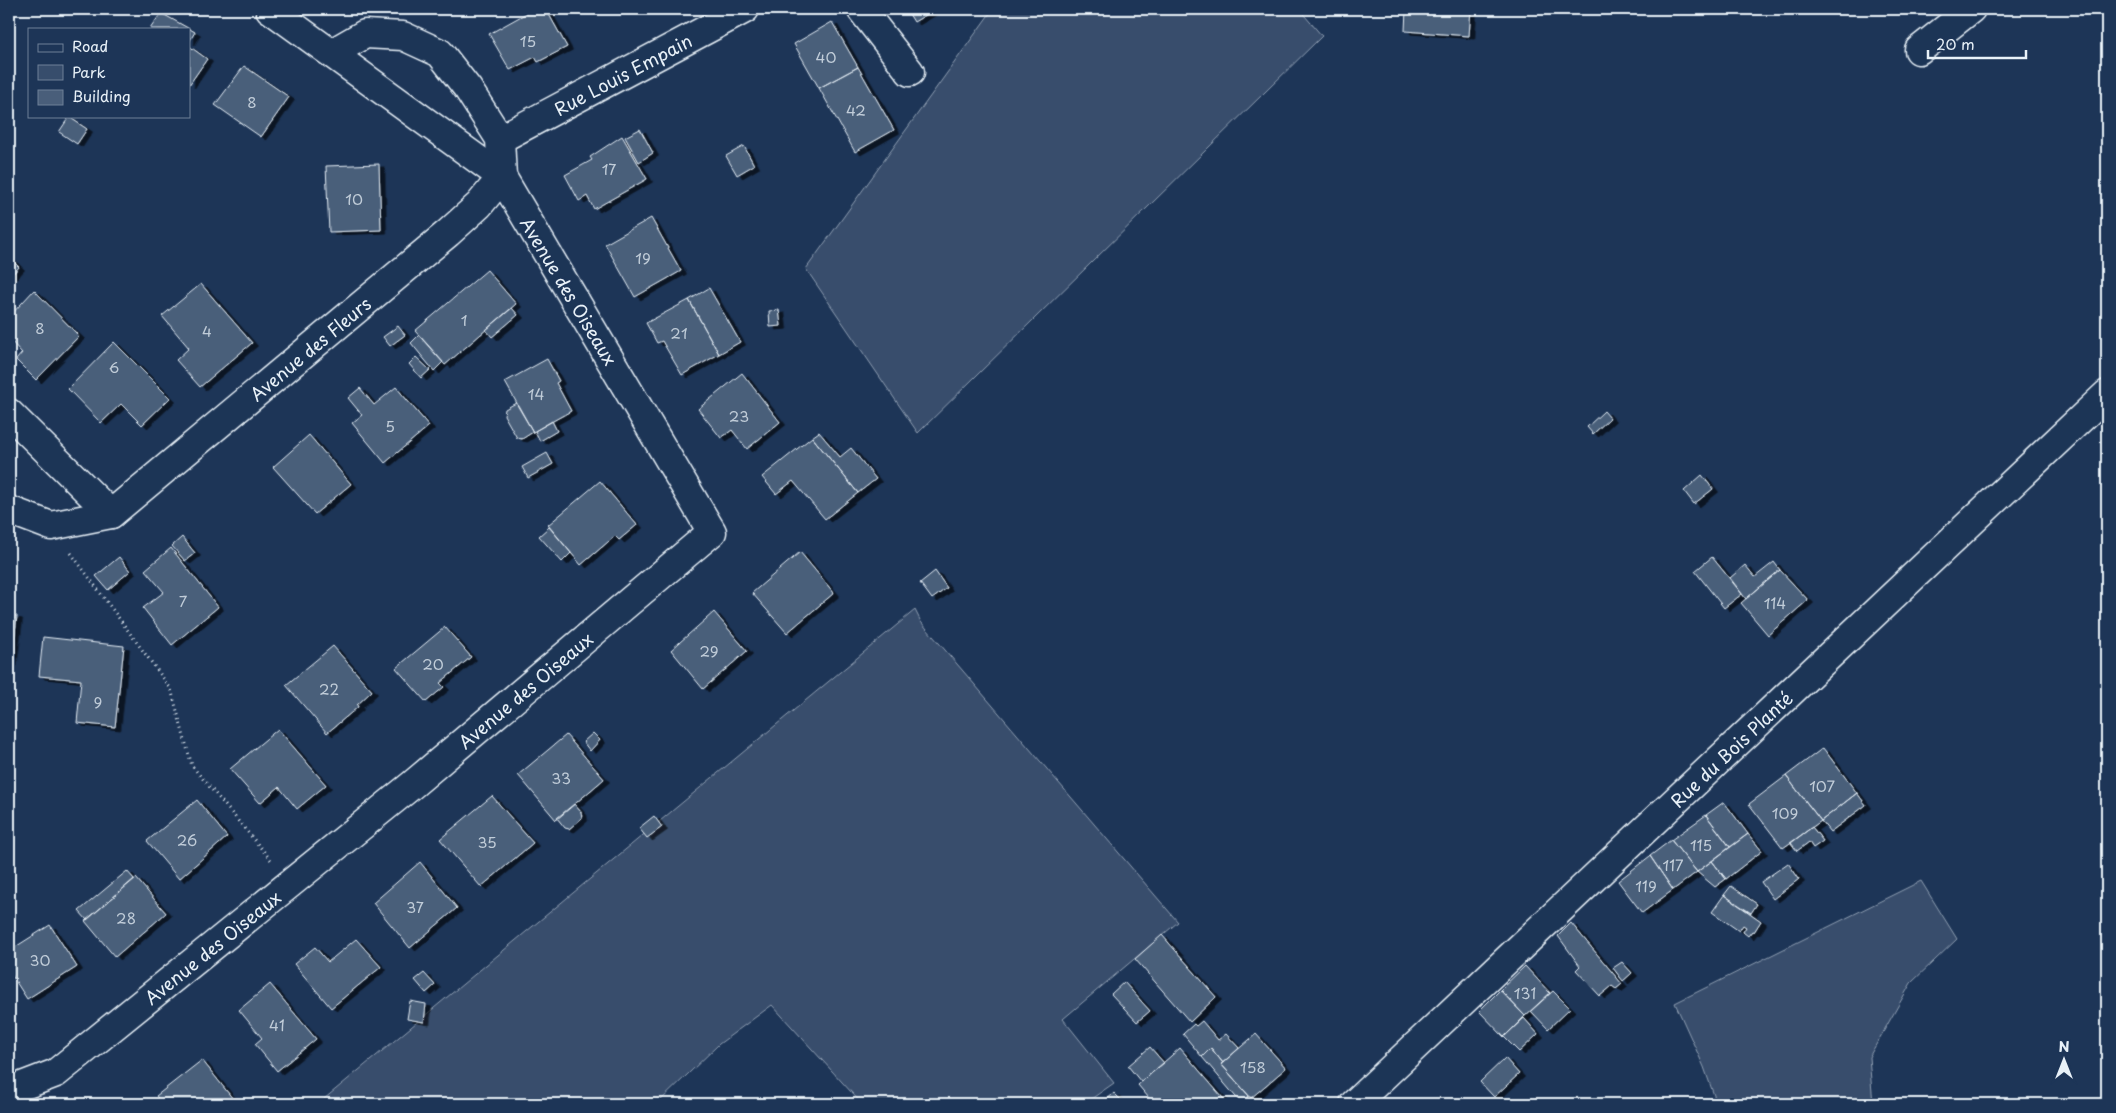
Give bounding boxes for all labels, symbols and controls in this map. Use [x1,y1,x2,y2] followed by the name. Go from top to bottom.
[549,26,697,122] street label: Rue Louis Empain
[28,28,190,118] legend
[1928,28,2026,60] scale bar
[520,29,536,52] house number: 15
[1936,32,1975,55] text: 20 m
[72,34,108,57] text: Road
[816,45,836,68] house number: 40
[72,60,106,83] text: Park
[72,84,131,107] text: Building
[247,90,257,113] house number: 8
[846,98,866,121] house number: 42
[602,157,616,180] house number: 17
[345,187,363,210] house number: 10
[514,212,624,370] street label: Avenue des Oiseaux
[635,246,651,269] house number: 19
[243,290,376,407] street label: Avenue des Fleurs
[461,308,467,331] house number: 1
[35,316,45,339] house number: 8
[202,319,212,342] house number: 4
[670,321,688,344] house number: 21
[109,355,119,378] house number: 6
[528,382,544,405] house number: 14
[729,404,749,427] house number: 23
[385,414,395,437] house number: 5
[179,589,188,612] house number: 7
[1764,591,1786,614] house number: 114
[452,625,598,754] street label: Avenue des Oiseaux
[699,639,719,662] house number: 29
[422,652,444,675] house number: 20
[319,677,339,700] house number: 22
[1664,684,1798,813] street label: Rue du Bois Planté
[94,690,102,713] house number: 9
[551,766,571,789] house number: 33
[1809,774,1835,797] house number: 107
[1772,801,1798,824] house number: 109
[177,828,197,851] house number: 26
[477,830,497,853] house number: 35
[1690,833,1712,856] house number: 115
[1662,853,1684,876] house number: 117
[1635,874,1657,897] house number: 119
[138,883,286,1010] street label: Avenue des Oiseaux
[406,895,424,918] house number: 37
[116,906,136,929] house number: 28
[30,948,50,971] house number: 30
[1514,981,1536,1004] house number: 131
[269,1013,285,1036] house number: 41
[2038,1036,2088,1086] north arrow
[2058,1036,2070,1057] text: N
[1240,1055,1266,1078] house number: 158

